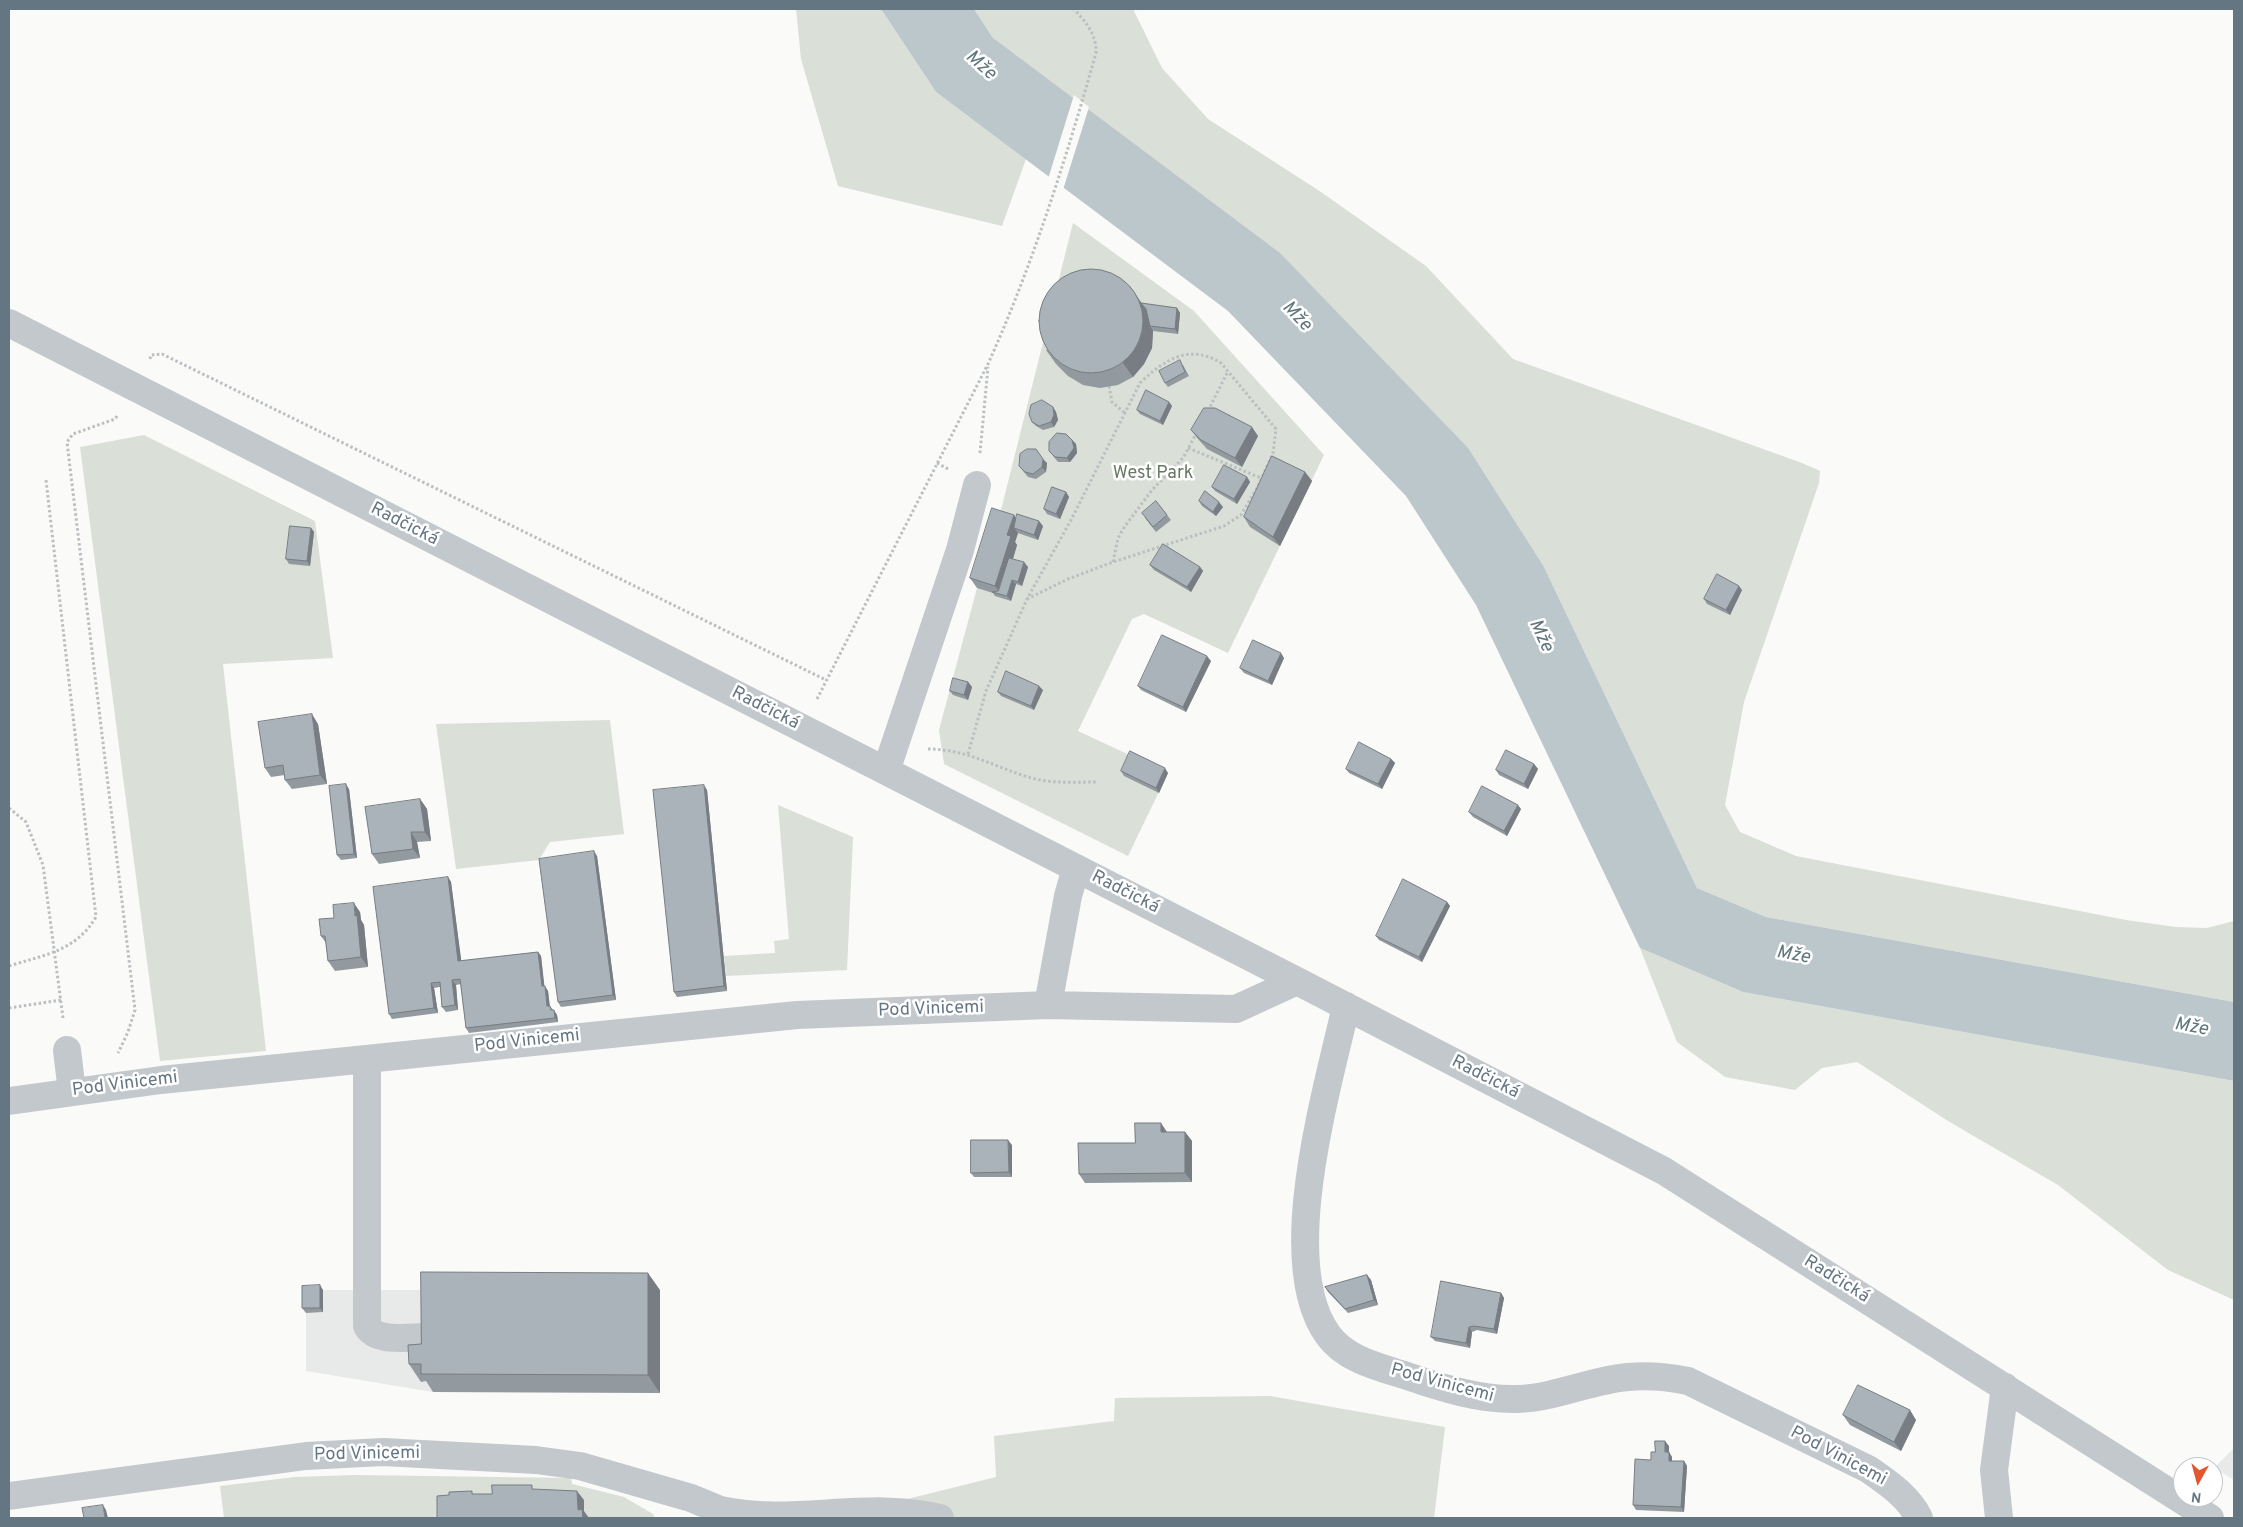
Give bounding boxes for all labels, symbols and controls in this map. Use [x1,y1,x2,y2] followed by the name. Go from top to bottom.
[960,46,1000,86] water label: Mže
[1276,297,1316,337] water label: Mže
[1113,463,1193,485] park label: West Park
[366,499,442,551] street label: Radčická
[1523,616,1557,656] water label: Mže
[727,683,803,735] street label: Radčická
[1087,867,1163,919] street label: Radčická
[1775,942,1811,970] water label: Mže
[878,997,984,1023] street label: Pod Vinicemi
[2173,1014,2209,1042] water label: Mže
[473,1026,581,1058] street label: Pod Vinicemi
[1447,1052,1523,1104] street label: Radčická
[71,1068,179,1102] street label: Pod Vinicemi
[1799,1251,1873,1309] street label: Radčická
[1388,1360,1496,1408] street label: Pod Vinicemi
[1786,1423,1890,1491] street label: Pod Vinicemi
[314,1443,420,1467] street label: Pod Vinicemi
[2173,1457,2223,1507] north arrow
[2190,1487,2202,1505] text: N

